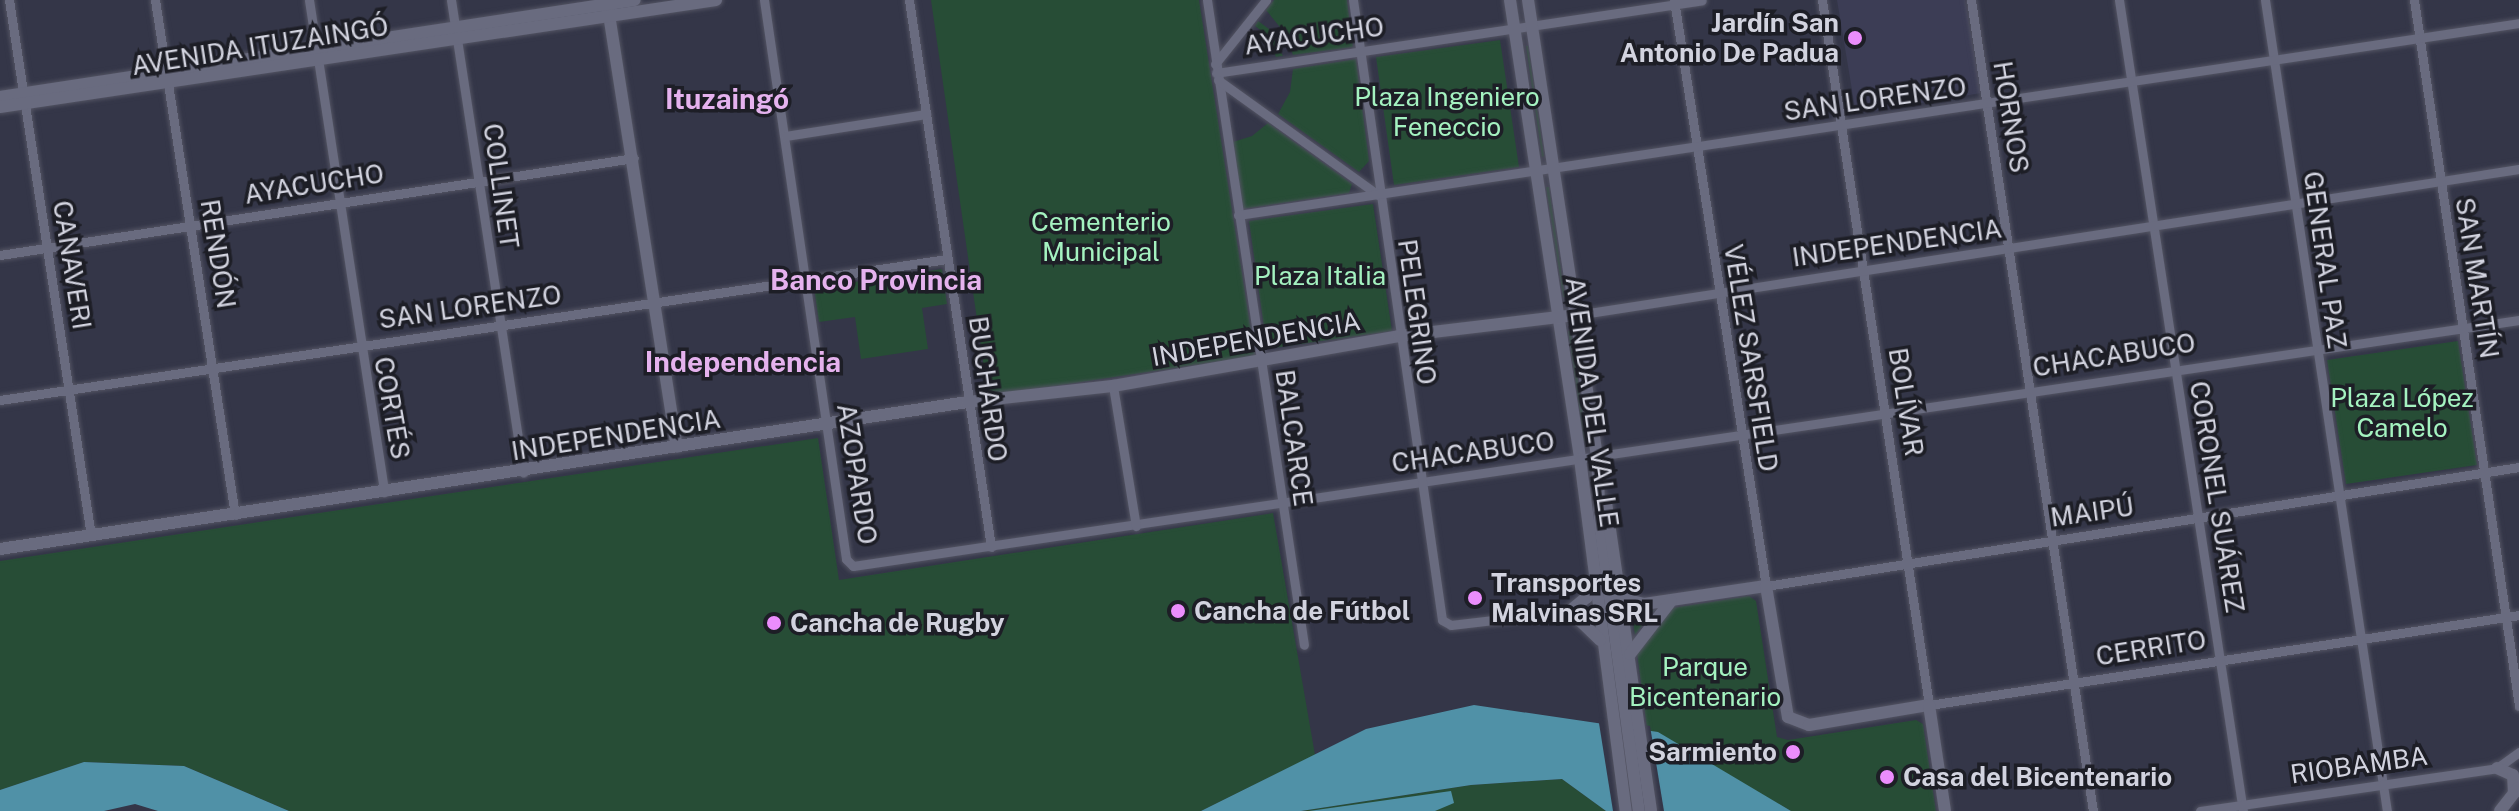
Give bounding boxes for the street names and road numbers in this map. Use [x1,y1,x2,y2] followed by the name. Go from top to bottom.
[129,10,391,82] street label: AVENIDA ITUZAINGÓ
[1242,11,1386,61] street label: AYACUCHO
[1987,59,2035,175] street label: HORNOS
[1782,71,1968,127] street label: SAN LORENZO
[477,121,525,251] street label: COLLINET
[242,158,386,210] street label: AYACUCHO
[2297,169,2353,351] street label: GENERAL PAZ
[2449,195,2505,361] street label: SAN MARTÍN
[194,197,242,311] street label: RENDÓN
[46,198,98,332] street label: CANAVERI
[1790,213,2004,273] street label: INDEPENDENCIA
[1391,237,1443,387] street label: PELEGRINO
[1718,242,1784,474] street label: VÉLEZ SARSFIELD
[1559,274,1625,530] street label: AVENIDA DEL VALLE
[377,279,563,335] street label: SAN LORENZO
[1149,305,1363,373] street label: INDEPENDENCIA
[962,314,1014,464] street label: BUCHARDO
[2031,327,2197,383] street label: CHACABUCO
[1882,346,1930,458] street label: BOLÍVAR
[368,354,416,462] street label: CORTÉS
[1269,368,1319,508] street label: BALCARCE
[2183,379,2251,615] street label: CORONEL SUÁREZ
[830,401,884,547] street label: AZOPARDO
[509,403,723,467] street label: INDEPENDENCIA
[1390,425,1556,479] street label: CHACABUCO
[2048,491,2136,533] street label: MAIPÚ
[2094,624,2208,672] street label: CERRITO
[2288,740,2430,790] street label: RIOBAMBA

